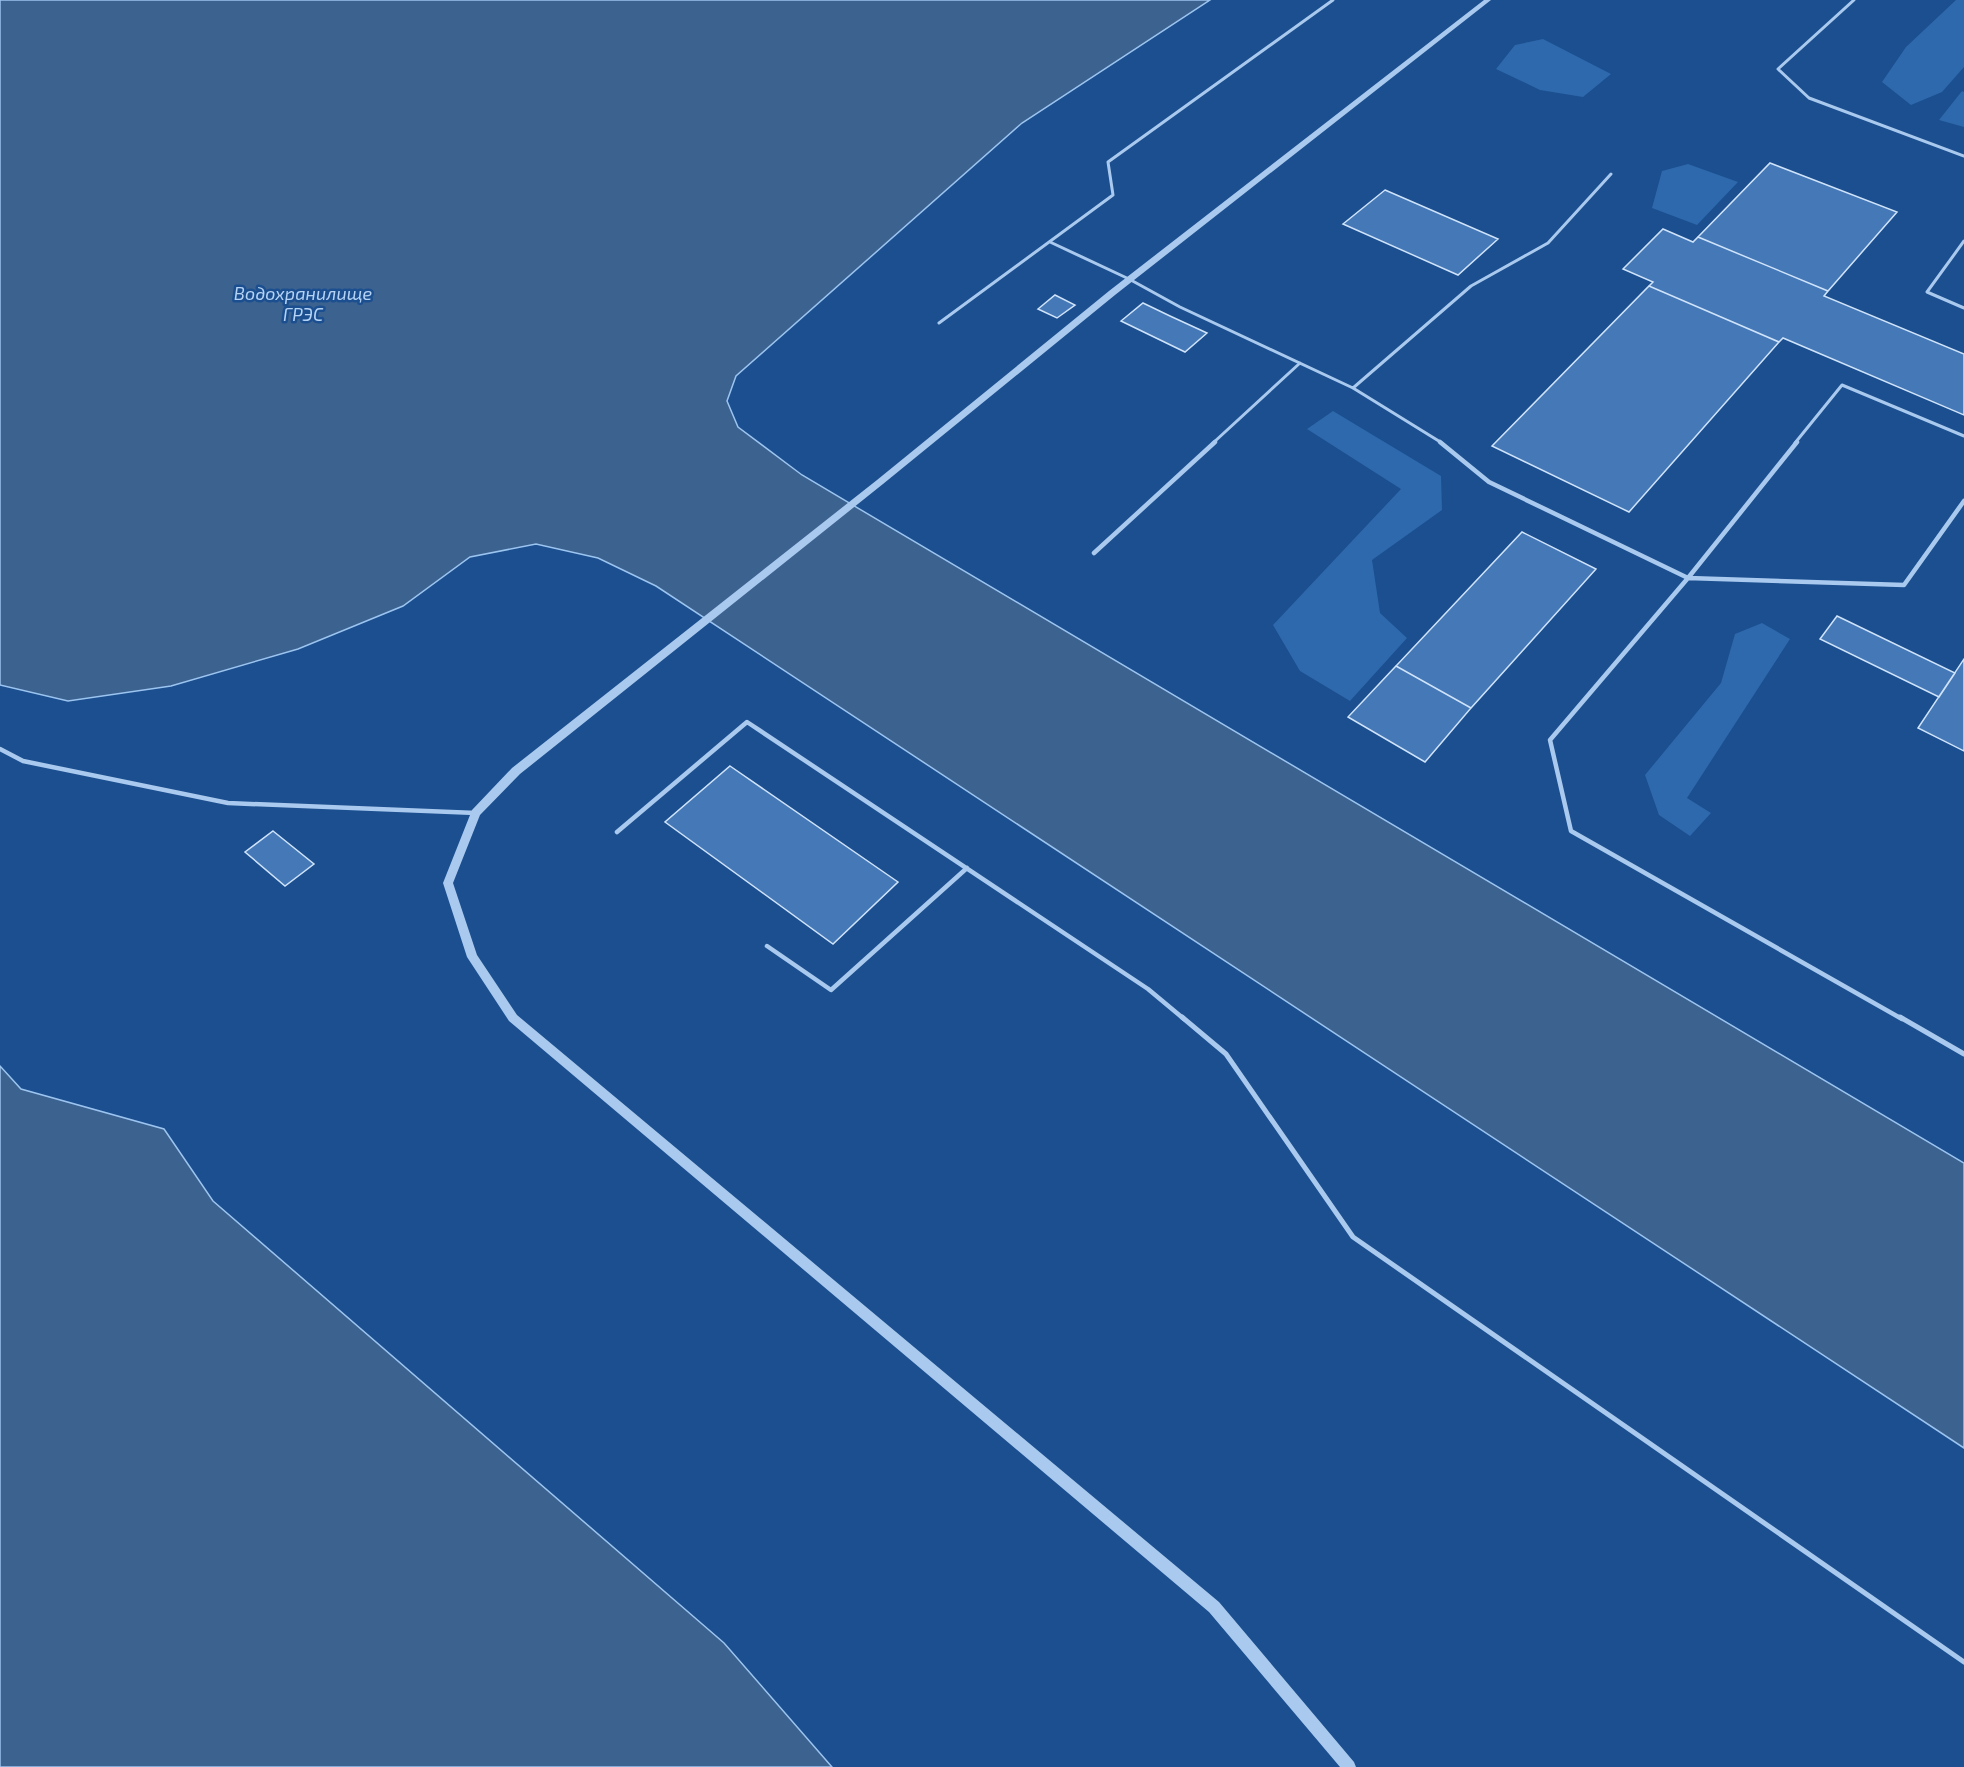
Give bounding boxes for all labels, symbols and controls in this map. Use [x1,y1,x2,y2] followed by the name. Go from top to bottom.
[234,282,372,325] water label: Водохранилище ГРЭС

